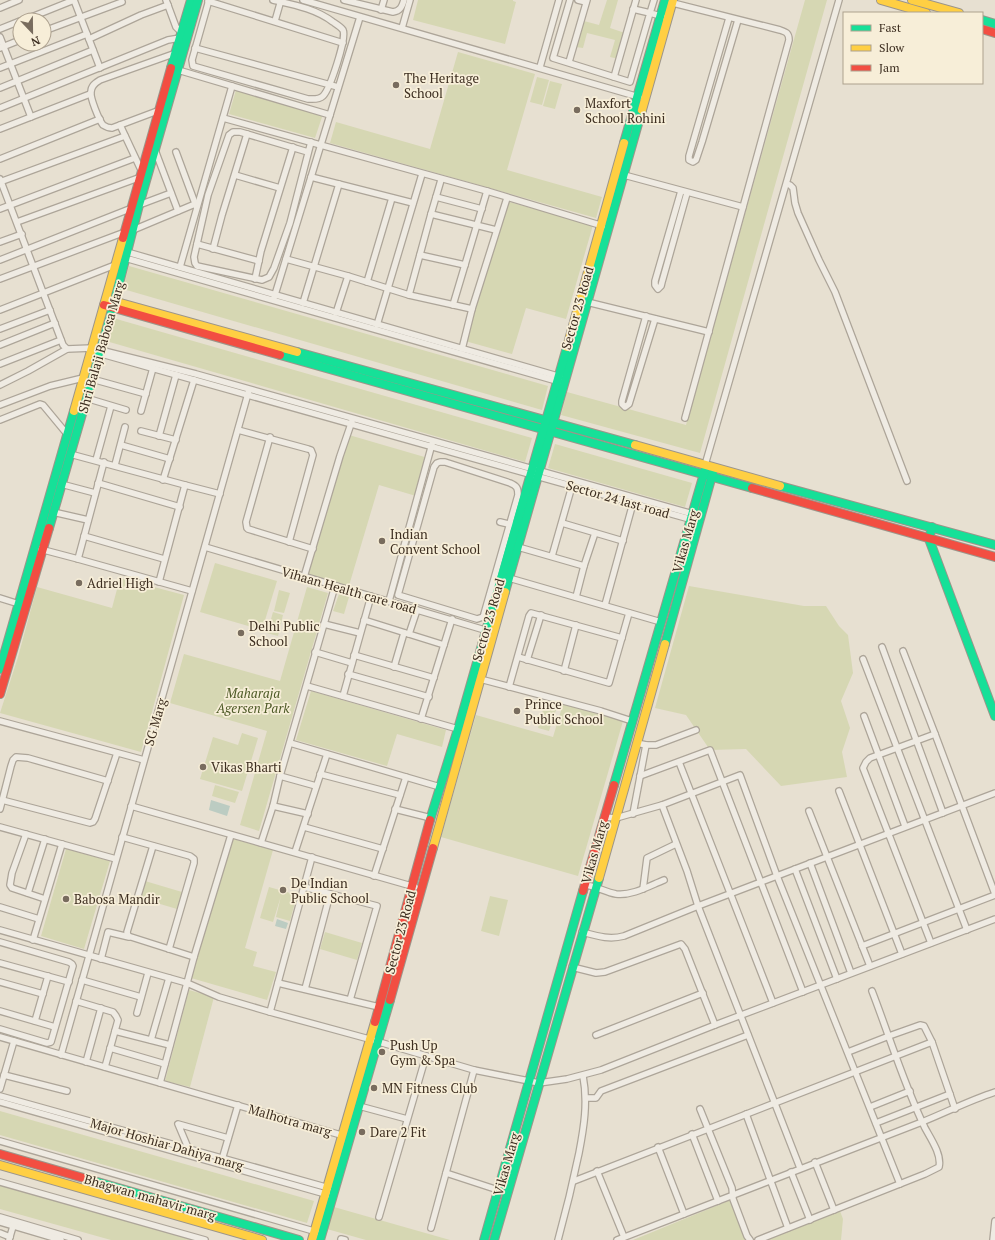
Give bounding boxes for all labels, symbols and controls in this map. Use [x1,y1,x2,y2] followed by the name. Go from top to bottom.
[12,12,52,52] north arrow
[843,12,983,84] legend
[879,20,902,35] text: Fast
[29,33,42,50] text: N
[879,40,905,55] text: Slow
[879,60,900,75] text: Jam
[404,69,479,102] place label: The Heritage School
[391,80,401,90] marker: The Heritage School
[585,94,666,127] place label: Maxfort School Rohini
[572,105,582,115] marker: Maxfort School Rohini
[557,264,597,352] street label: Sector 23 Road
[74,279,128,415] street label: Shri Balaji Babosa Marg
[564,476,672,522] street label: Sector 24 last road
[667,507,703,575] street label: Vikas Marg
[390,525,481,558] place label: Indian Convent School
[377,536,387,546] marker: Indian Convent School
[279,562,419,618] street label: Vihaan Health care road
[87,574,154,592] place label: Adriel High
[468,576,508,664] street label: Sector 23 Road
[74,578,84,588] marker: Adriel High
[249,617,320,650] place label: Delhi Public School
[236,628,246,638] marker: Delhi Public School
[215,684,290,717] park label: Maharaja Agersen Park
[525,695,603,728] place label: Prince Public School
[140,696,170,748] street label: SG Marg
[512,706,522,716] marker: Prince Public School
[211,758,282,776] place label: Vikas Bharti
[198,762,208,772] marker: Vikas Bharti
[576,818,612,886] street label: Vikas Marg
[291,874,369,907] place label: De Indian Public School
[278,885,288,895] marker: De Indian Public School
[380,888,420,976] street label: Sector 23 Road
[74,890,160,908] place label: Babosa Mandir
[61,894,71,904] marker: Babosa Mandir
[390,1036,456,1069] place label: Push Up Gym & Spa
[377,1047,387,1057] marker: Push Up Gym & Spa
[382,1079,477,1097] place label: MN Fitness Club
[369,1083,379,1093] marker: MN Fitness Club
[246,1100,334,1140] street label: Malhotra marg
[88,1113,246,1175] street label: Major Hoshiar Dahiya marg
[370,1123,427,1141] place label: Dare 2 Fit
[357,1127,367,1137] marker: Dare 2 Fit
[488,1130,524,1198] street label: Vikas Marg
[82,1170,218,1224] street label: Bhagwan mahavir marg

